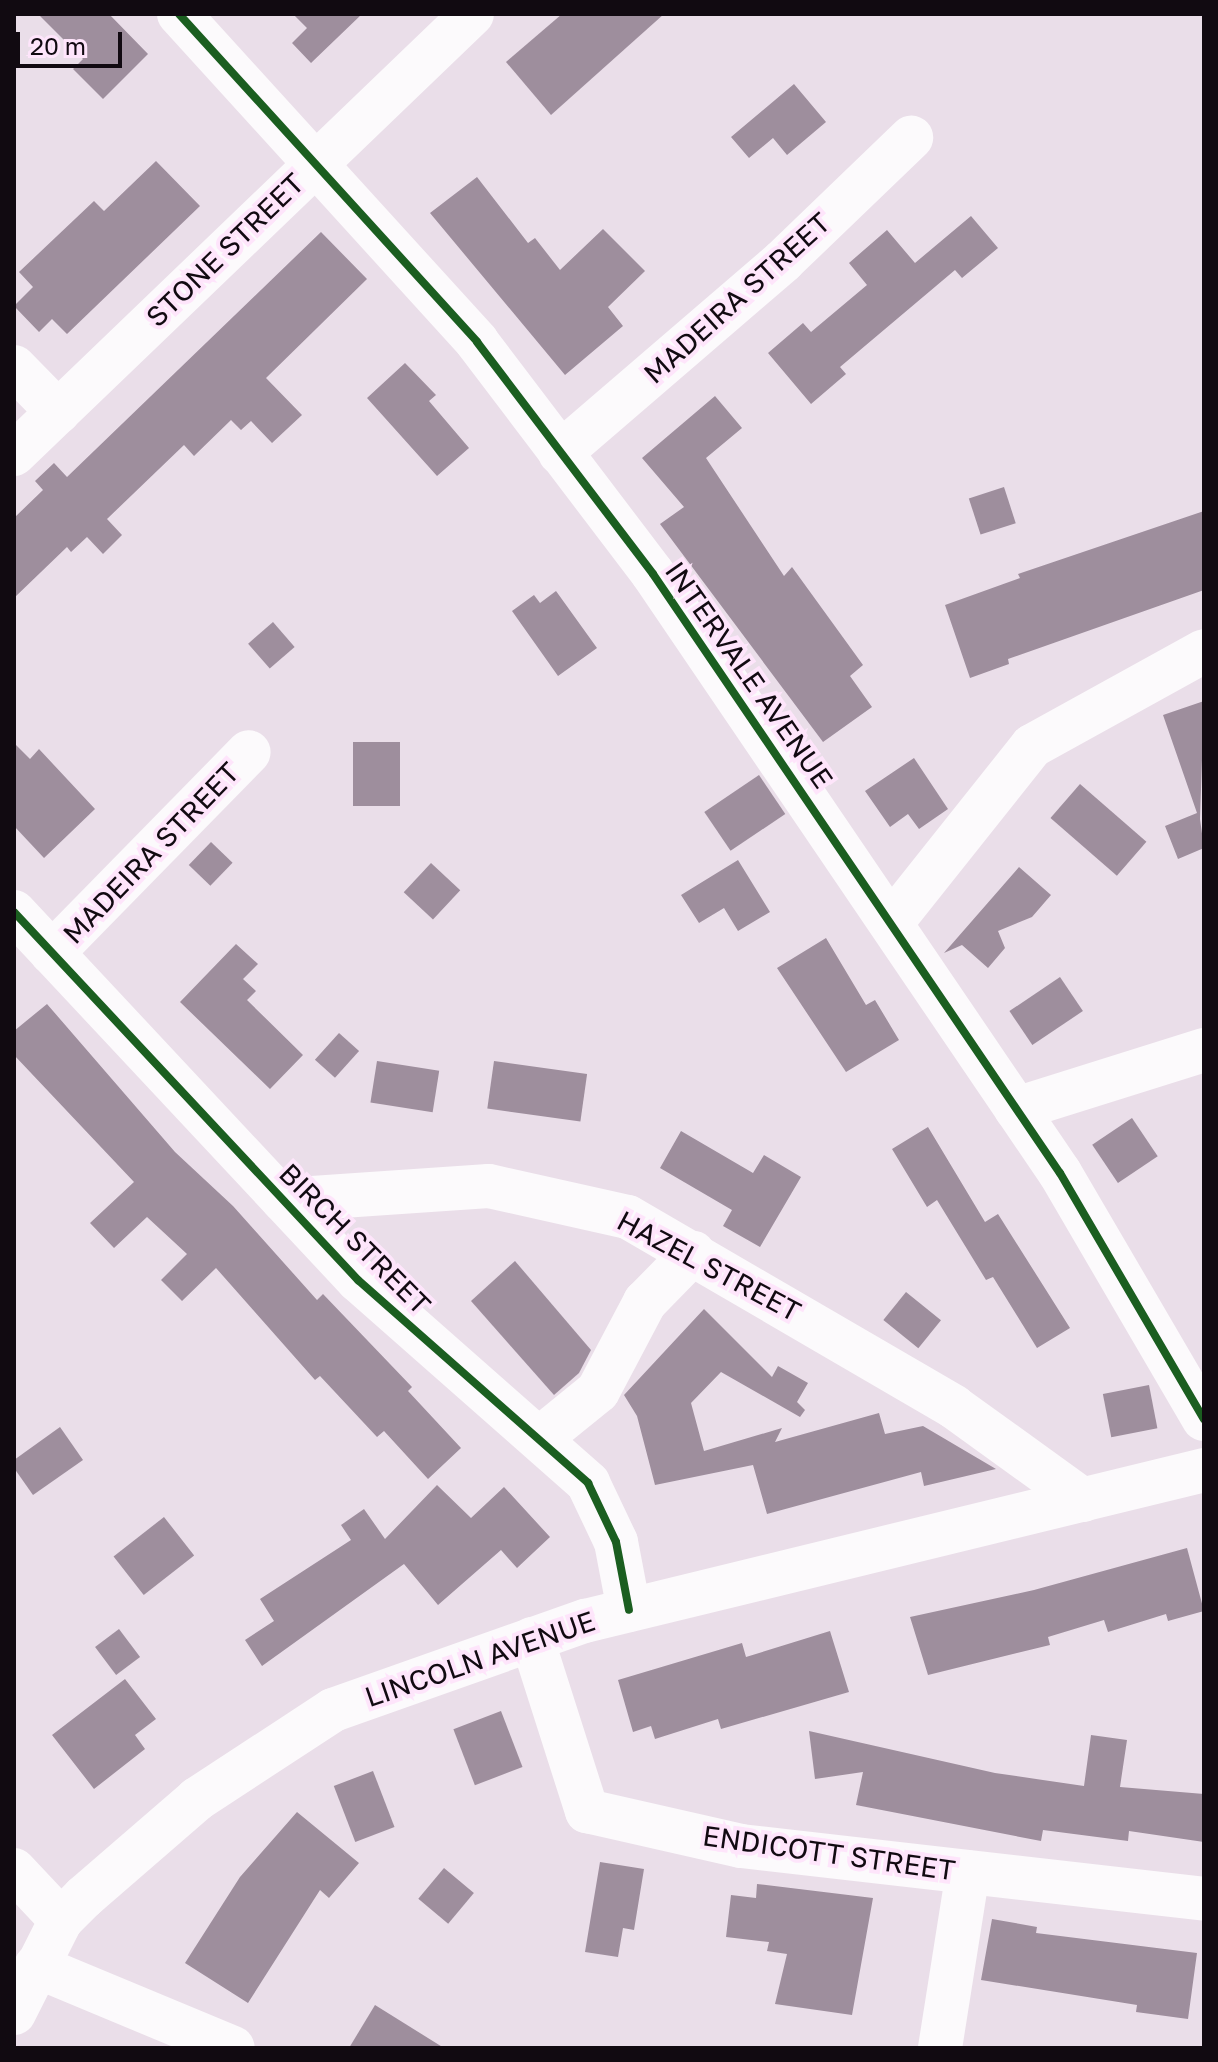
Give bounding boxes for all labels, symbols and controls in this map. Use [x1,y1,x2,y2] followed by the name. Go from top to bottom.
[20,16,126,66] scale bar
[30,31,86,60] text: 20 m
[139,166,311,334] street label: STONE STREET
[637,206,837,390] street label: MADEIRA STREET
[658,555,840,795] street label: INTERVALE AVENUE
[56,755,246,951] street label: MADEIRA STREET
[272,1156,438,1322] street label: BIRCH STREET
[612,1204,806,1328] street label: HAZEL STREET
[361,1604,599,1714] street label: LINCOLN AVENUE
[701,1819,957,1887] street label: ENDICOTT STREET

